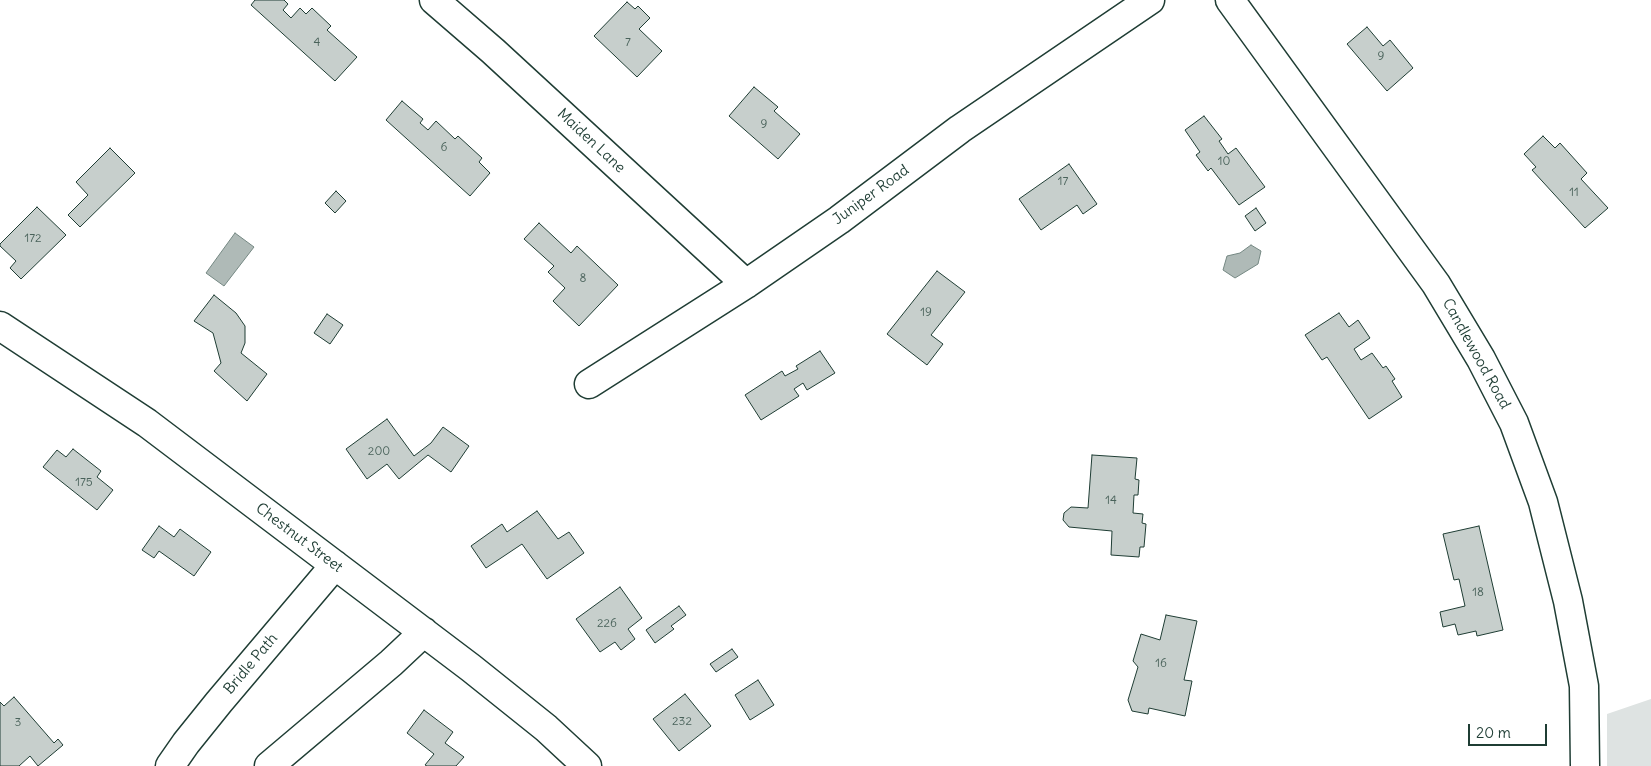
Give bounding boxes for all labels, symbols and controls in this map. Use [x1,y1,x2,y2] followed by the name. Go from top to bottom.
[314,36,320,50] house number: 4
[625,36,631,50] house number: 7
[1378,50,1384,64] house number: 9
[553,105,629,177] street label: Maiden Lane
[761,118,767,132] house number: 9
[441,141,447,155] house number: 6
[1218,155,1230,169] house number: 10
[829,161,913,229] street label: Juniper Road
[1058,175,1068,189] house number: 17
[1569,186,1579,200] house number: 11
[24,232,42,246] house number: 172
[580,272,586,286] house number: 8
[1438,296,1514,412] street label: Candlewood Road
[920,306,932,320] house number: 19
[368,445,390,459] house number: 200
[75,476,93,490] house number: 175
[1105,494,1117,508] house number: 14
[252,499,346,577] street label: Chestnut Street
[1472,586,1484,600] house number: 18
[597,617,617,631] house number: 226
[220,630,282,698] street label: Bridle Path
[1155,657,1167,671] house number: 16
[1471,714,1550,746] scale bar
[672,715,692,729] house number: 232
[15,716,21,730] house number: 3
[1476,723,1511,742] text: 20 m

